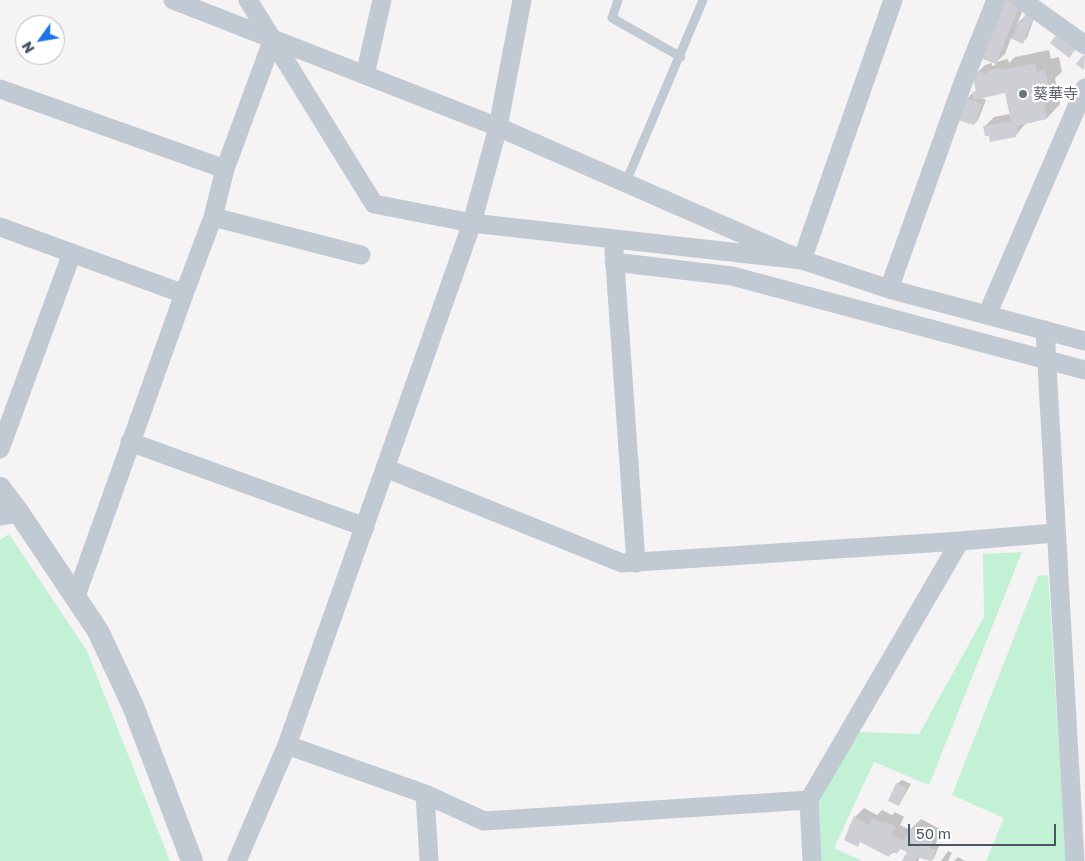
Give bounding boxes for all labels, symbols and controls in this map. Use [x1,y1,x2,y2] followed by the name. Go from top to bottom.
[15,15,65,65] north arrow
[18,39,38,57] text: N
[1033,85,1078,103] place label: 葵華寺
[1017,88,1029,100] marker: 葵華寺
[910,814,1058,846] scale bar
[916,824,951,842] text: 50 m

